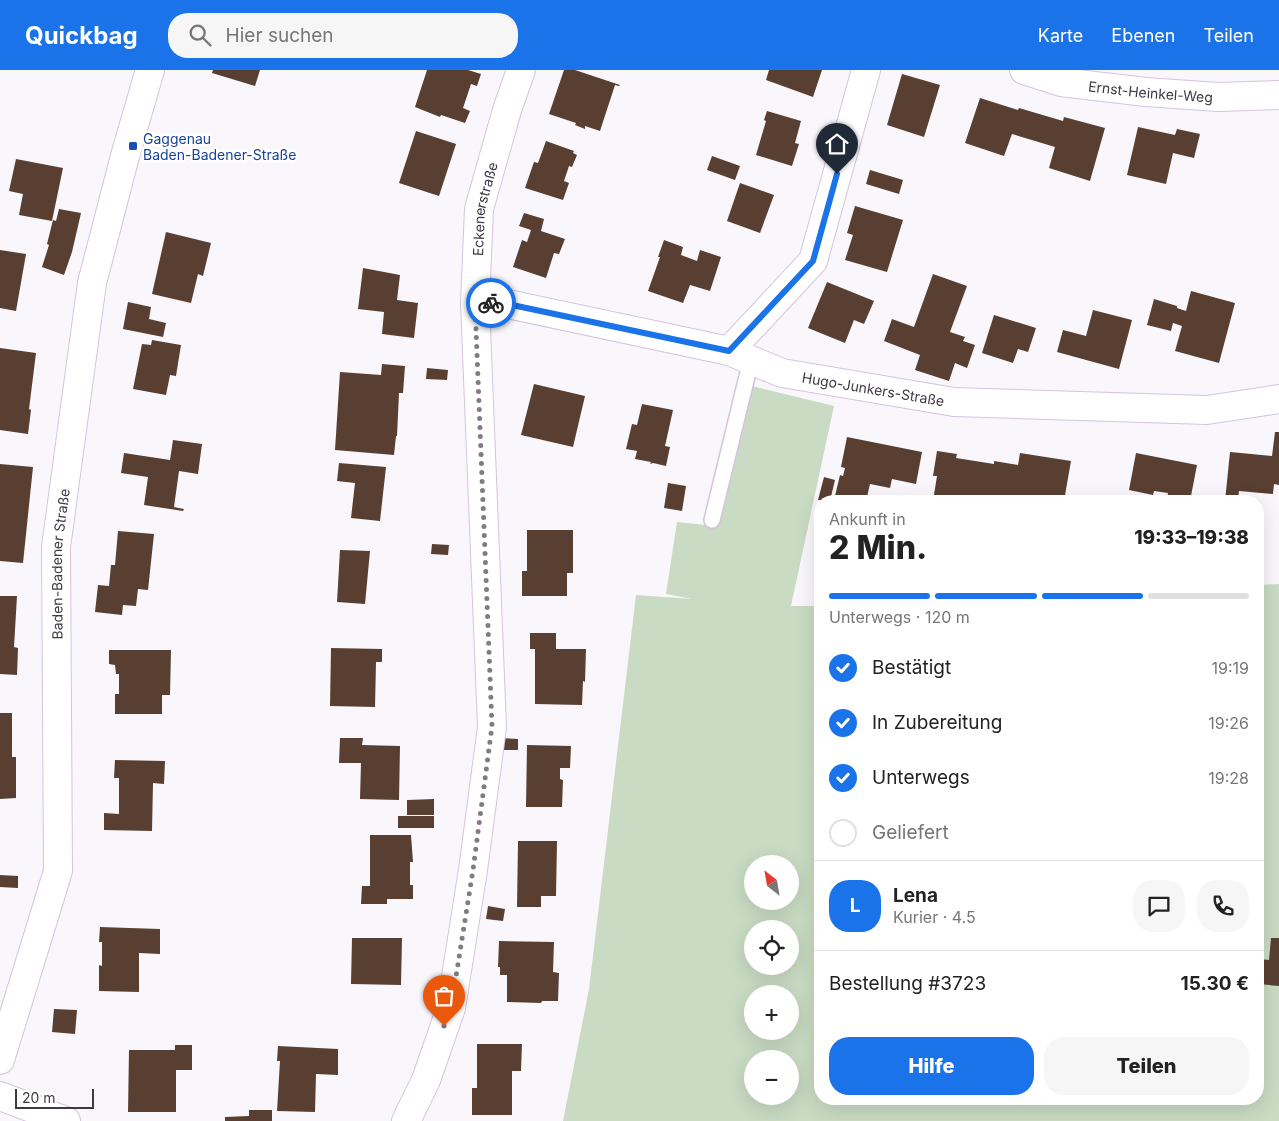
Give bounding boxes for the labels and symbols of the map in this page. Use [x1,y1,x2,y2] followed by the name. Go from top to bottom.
[1087,77,1214,105] street label: Ernst-Heinkel-Weg
[816,123,858,174] pin
[143,130,296,163] place label: Gaggenau Baden-Badener-Straße
[127,140,139,152] marker: Gaggenau Baden-Badener-Straße
[469,160,500,256] street label: Eckenerstraße
[466,278,516,328] courier
[801,368,946,409] street label: Hugo-Junkers-Straße
[47,487,72,640] street label: Baden-Badener Straße
[744,855,799,910] north arrow
[423,975,465,1026] pin
[15,1086,94,1109] scale bar

